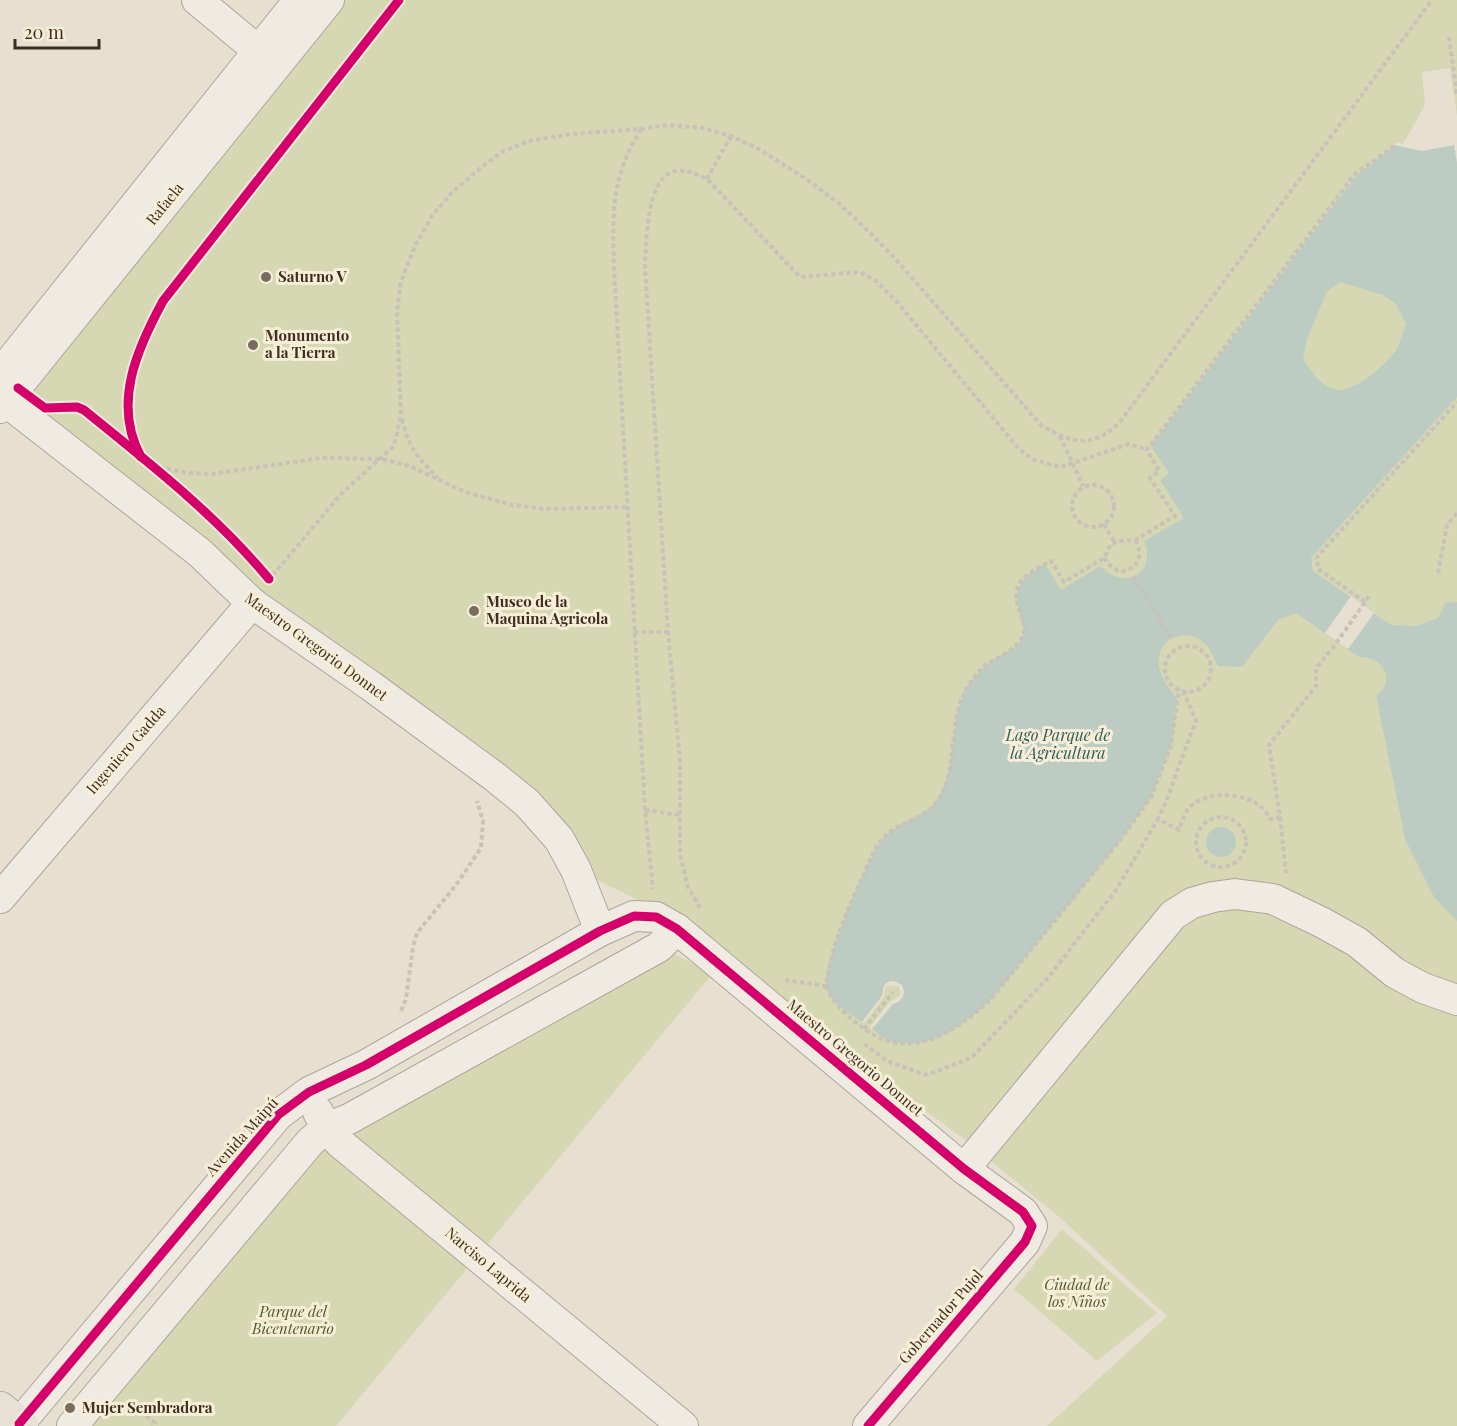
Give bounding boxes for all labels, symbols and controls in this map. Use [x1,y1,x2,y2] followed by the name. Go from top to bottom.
[15,12,99,50] scale bar
[24,20,64,44] text: 20 m
[141,178,188,229] street label: Rafaela
[278,266,348,286] place label: Saturno V
[259,270,273,284] marker: Saturno V
[265,325,349,362] place label: Monumento a la Tierra
[246,338,260,352] marker: Monumento a la Tierra
[241,588,393,705] street label: Maestro Gregorio Donnet
[486,591,608,628] place label: Museo de la Maquina Agricola
[467,604,481,618] marker: Museo de la Maquina Agricola
[81,700,170,798] street label: Ingeniero Gadda
[1005,724,1110,763] water label: Lago Parque de la Agricultura
[783,994,928,1121] street label: Maestro Gregorio Donnet
[200,1092,282,1181] street label: Avenida Maipú
[441,1222,536,1307] street label: Narciso Laprida
[894,1265,987,1368] street label: Gobernador Pujol
[1044,1274,1110,1311] park label: Ciudad de los Niños
[251,1301,334,1338] park label: Parque del Bicentenario
[82,1397,213,1417] place label: Mujer Sembradora
[63,1401,77,1415] marker: Mujer Sembradora

